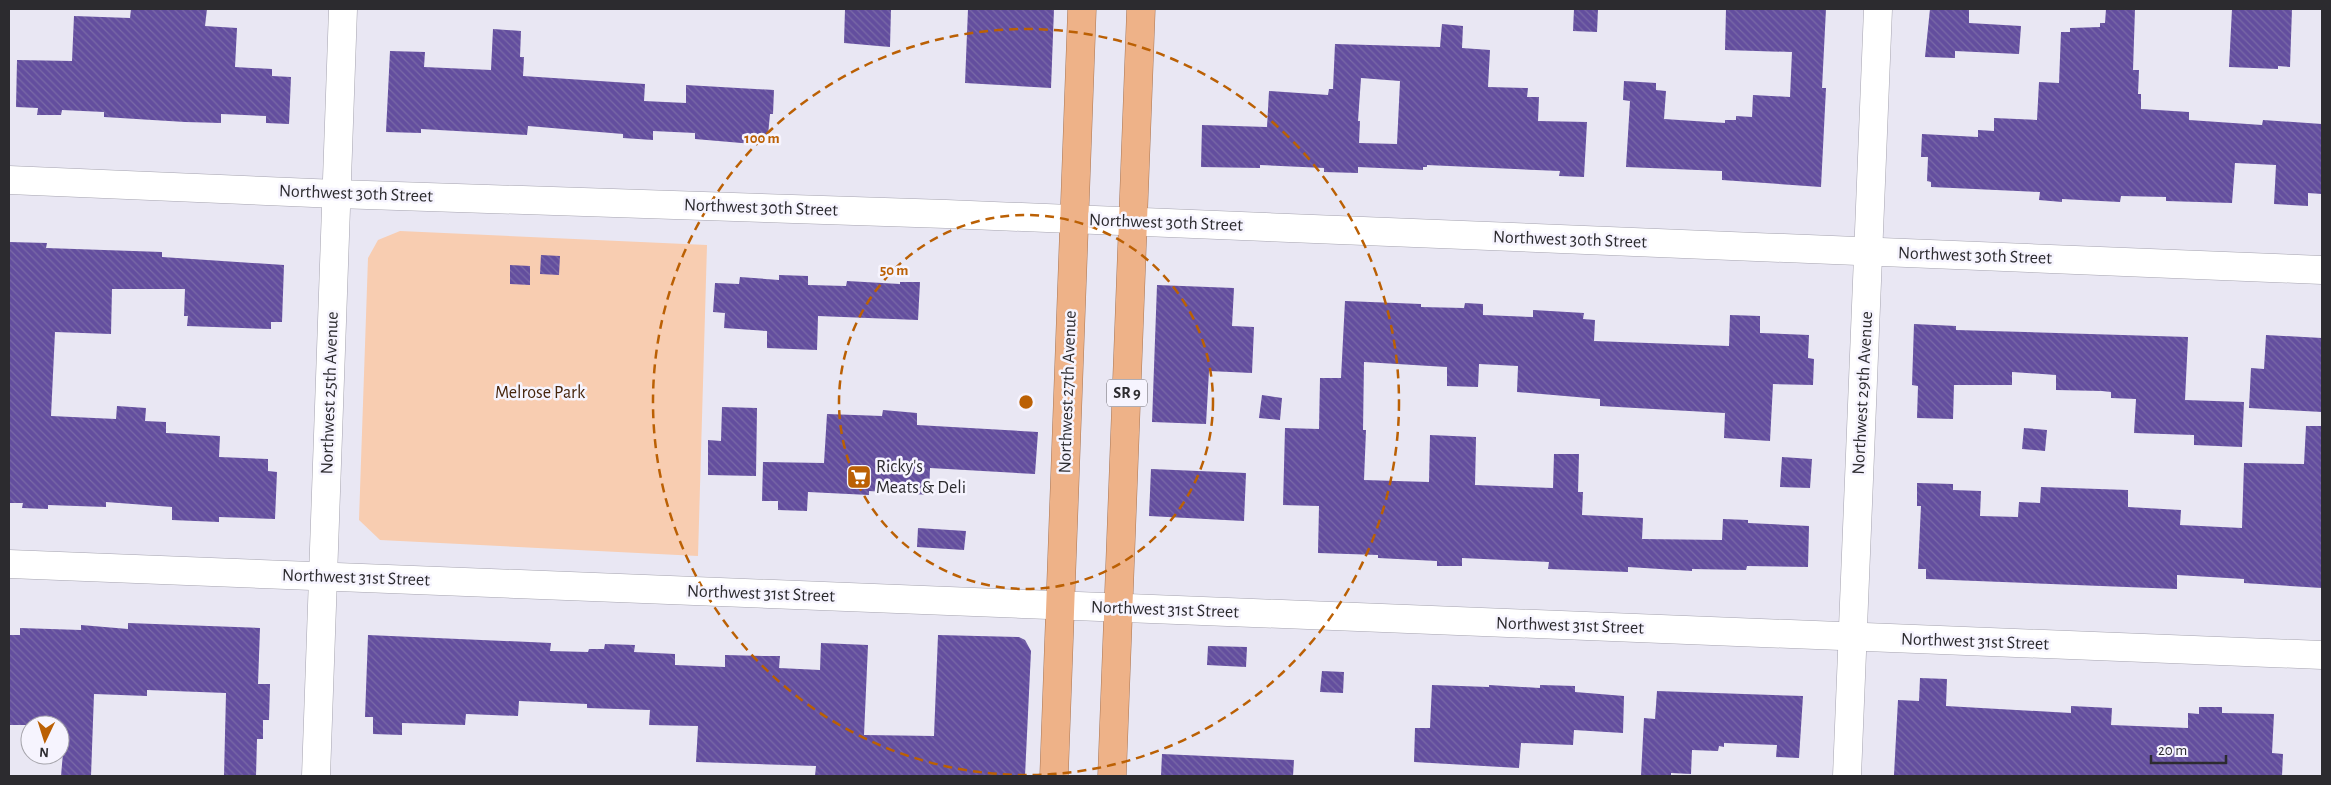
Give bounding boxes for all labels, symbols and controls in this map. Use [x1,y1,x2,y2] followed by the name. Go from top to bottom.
[744,131,780,146] text: 100 m
[279,182,434,206] street label: Northwest 30th Street
[684,196,839,220] street label: Northwest 30th Street
[1089,211,1244,235] street label: Northwest 30th Street
[1493,228,1648,252] street label: Northwest 30th Street
[1898,244,2053,268] street label: Northwest 30th Street
[880,263,908,278] text: 50 m
[1056,310,1080,474] street label: Northwest 27th Avenue
[318,311,342,475] street label: Northwest 25th Avenue
[1850,311,1876,475] street label: Northwest 29th Avenue
[1107,379,1147,406] road number: SR 9
[495,384,586,402] park label: Melrose Park
[1017,393,1035,411] centre of rings
[876,458,966,497] place label: Ricky's Meats & Deli
[846,464,872,490] supermarket icon: Ricky's Meats & Deli
[282,566,431,590] street label: Northwest 31st Street
[687,582,836,606] street label: Northwest 31st Street
[1091,598,1240,622] street label: Northwest 31st Street
[1496,614,1645,638] street label: Northwest 31st Street
[1901,630,2050,654] street label: Northwest 31st Street
[20,715,70,765] north arrow
[2151,732,2226,764] scale bar
[2158,743,2187,758] text: 20 m
[39,745,50,759] text: N

